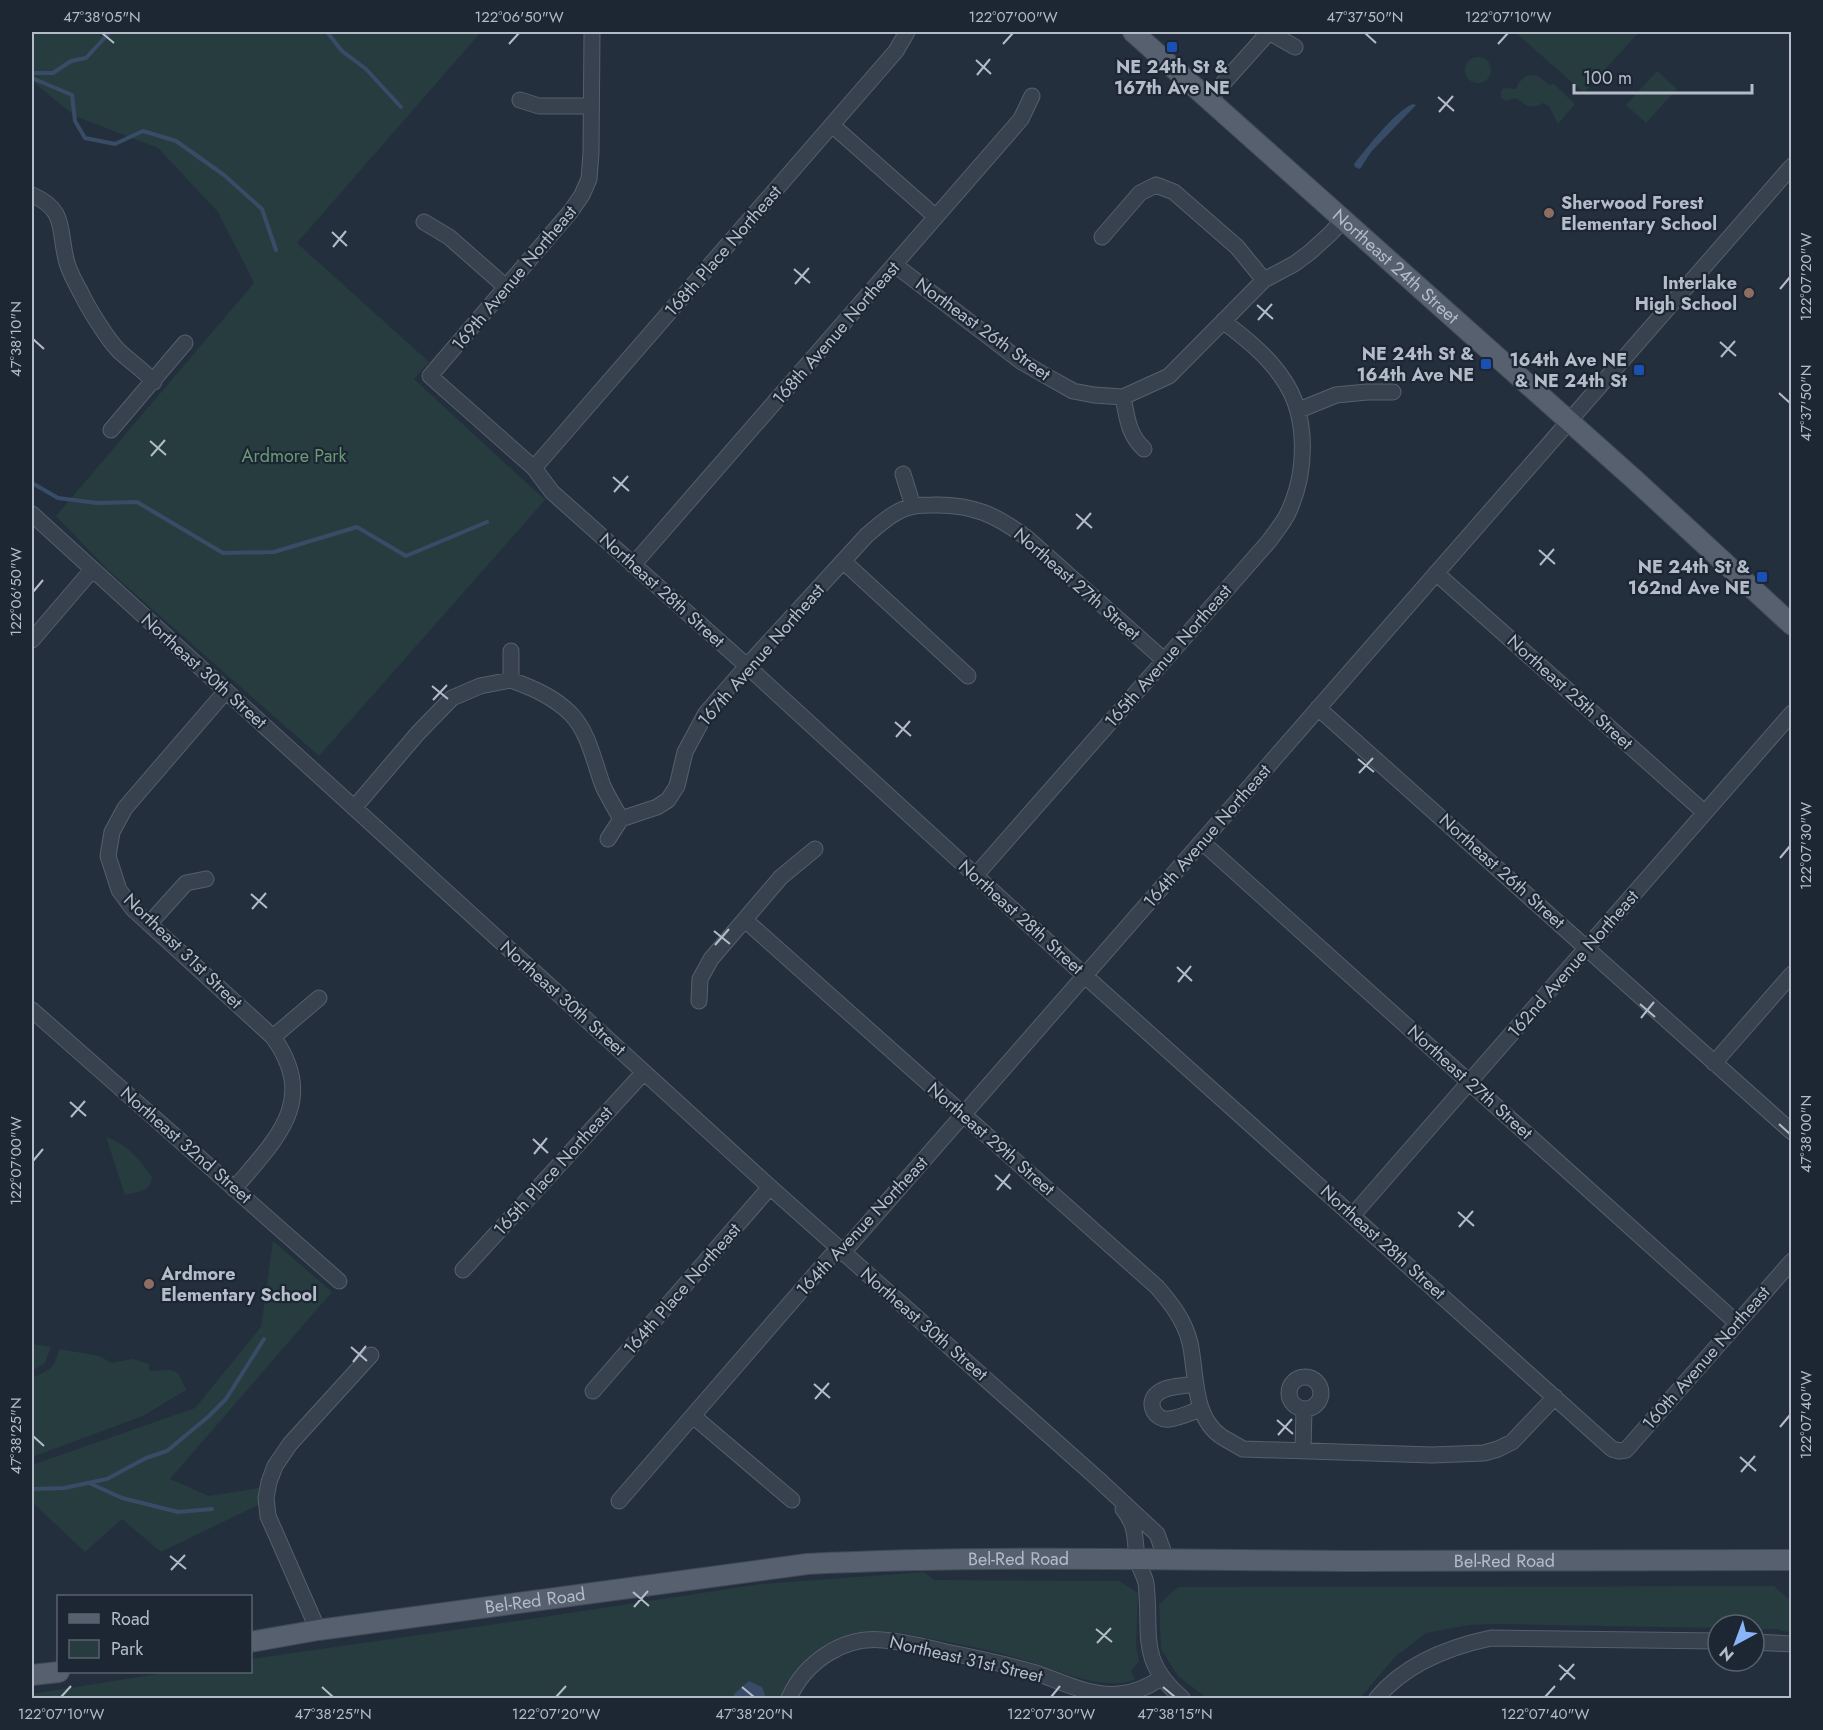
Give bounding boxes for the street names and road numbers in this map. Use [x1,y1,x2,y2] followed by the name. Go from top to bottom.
[659,179,788,322] street label: 168th Place Northeast
[445,199,583,356] street label: 169th Avenue Northeast
[1327,203,1465,330] street label: Northeast 24th Street
[766,255,906,410] street label: 168th Avenue Northeast
[910,271,1056,387] street label: Northeast 26th Street
[1008,522,1147,647] street label: Northeast 27th Street
[594,527,731,654] street label: Northeast 28th Street
[692,577,831,732] street label: 167th Avenue Northeast
[1098,578,1238,733] street label: 165th Avenue Northeast
[135,607,273,735] street label: Northeast 30th Street
[1501,628,1639,756] street label: Northeast 25th Street
[1137,758,1277,914] street label: 164th Avenue Northeast
[1433,807,1571,935] street label: Northeast 26th Street
[953,854,1090,981] street label: Northeast 28th Street
[1501,884,1645,1044] street label: 162nd Avenue Northeast
[118,887,249,1015] street label: Northeast 31st Street
[494,934,632,1062] street label: Northeast 30th Street
[1402,1019,1539,1146] street label: Northeast 27th Street
[922,1076,1061,1202] street label: Northeast 29th Street
[115,1080,258,1210] street label: Northeast 32nd Street
[487,1100,619,1242] street label: 165th Place Northeast
[790,1150,934,1302] street label: 164th Avenue Northeast
[1315,1179,1452,1306] street label: Northeast 28th Street
[617,1217,747,1361] street label: 164th Place Northeast
[855,1261,994,1387] street label: Northeast 30th Street
[1636,1280,1776,1436] street label: 160th Avenue Northeast
[968,1546,1069,1572] street label: Bel-Red Road
[1454,1548,1555,1574] street label: Bel-Red Road
[483,1581,587,1620] street label: Bel-Red Road
[887,1629,1046,1689] street label: Northeast 31st Street

